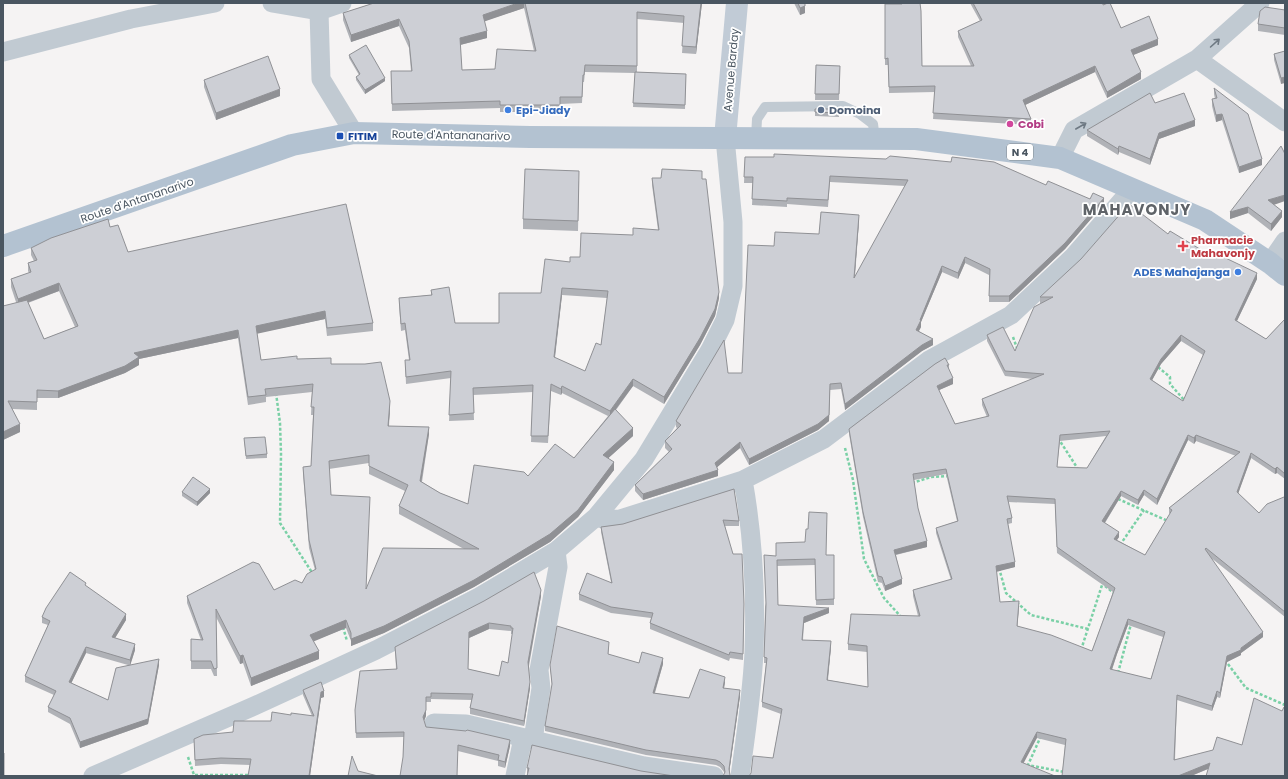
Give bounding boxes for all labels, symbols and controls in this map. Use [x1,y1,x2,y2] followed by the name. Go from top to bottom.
[719,27,743,112] street label: Avenue Barday
[1210,39,1220,48] one-way arrow
[516,102,571,118] place label: Epi-Jiady
[829,102,881,118] place label: Domoina
[503,105,513,115] marker: Epi-Jiady
[816,105,826,115] marker: Domoina
[1018,116,1044,132] place label: Cobi
[1005,119,1015,129] marker: Cobi
[1075,122,1087,130] one-way arrow
[392,126,510,144] street label: Route d'Antananarivo
[348,128,377,144] place label: FITIM
[335,131,345,141] marker: FITIM
[1007,144,1033,160] road number: N 4
[78,173,196,227] street label: Route d'Antananarivo
[1083,199,1191,220] district label: MAHAVONJY
[1191,232,1255,261] place label: Pharmacie Mahavonjy
[1178,241,1188,251] marker: Pharmacie Mahavonjy
[1133,264,1230,280] place label: ADES Mahajanga
[1233,267,1243,277] marker: ADES Mahajanga

